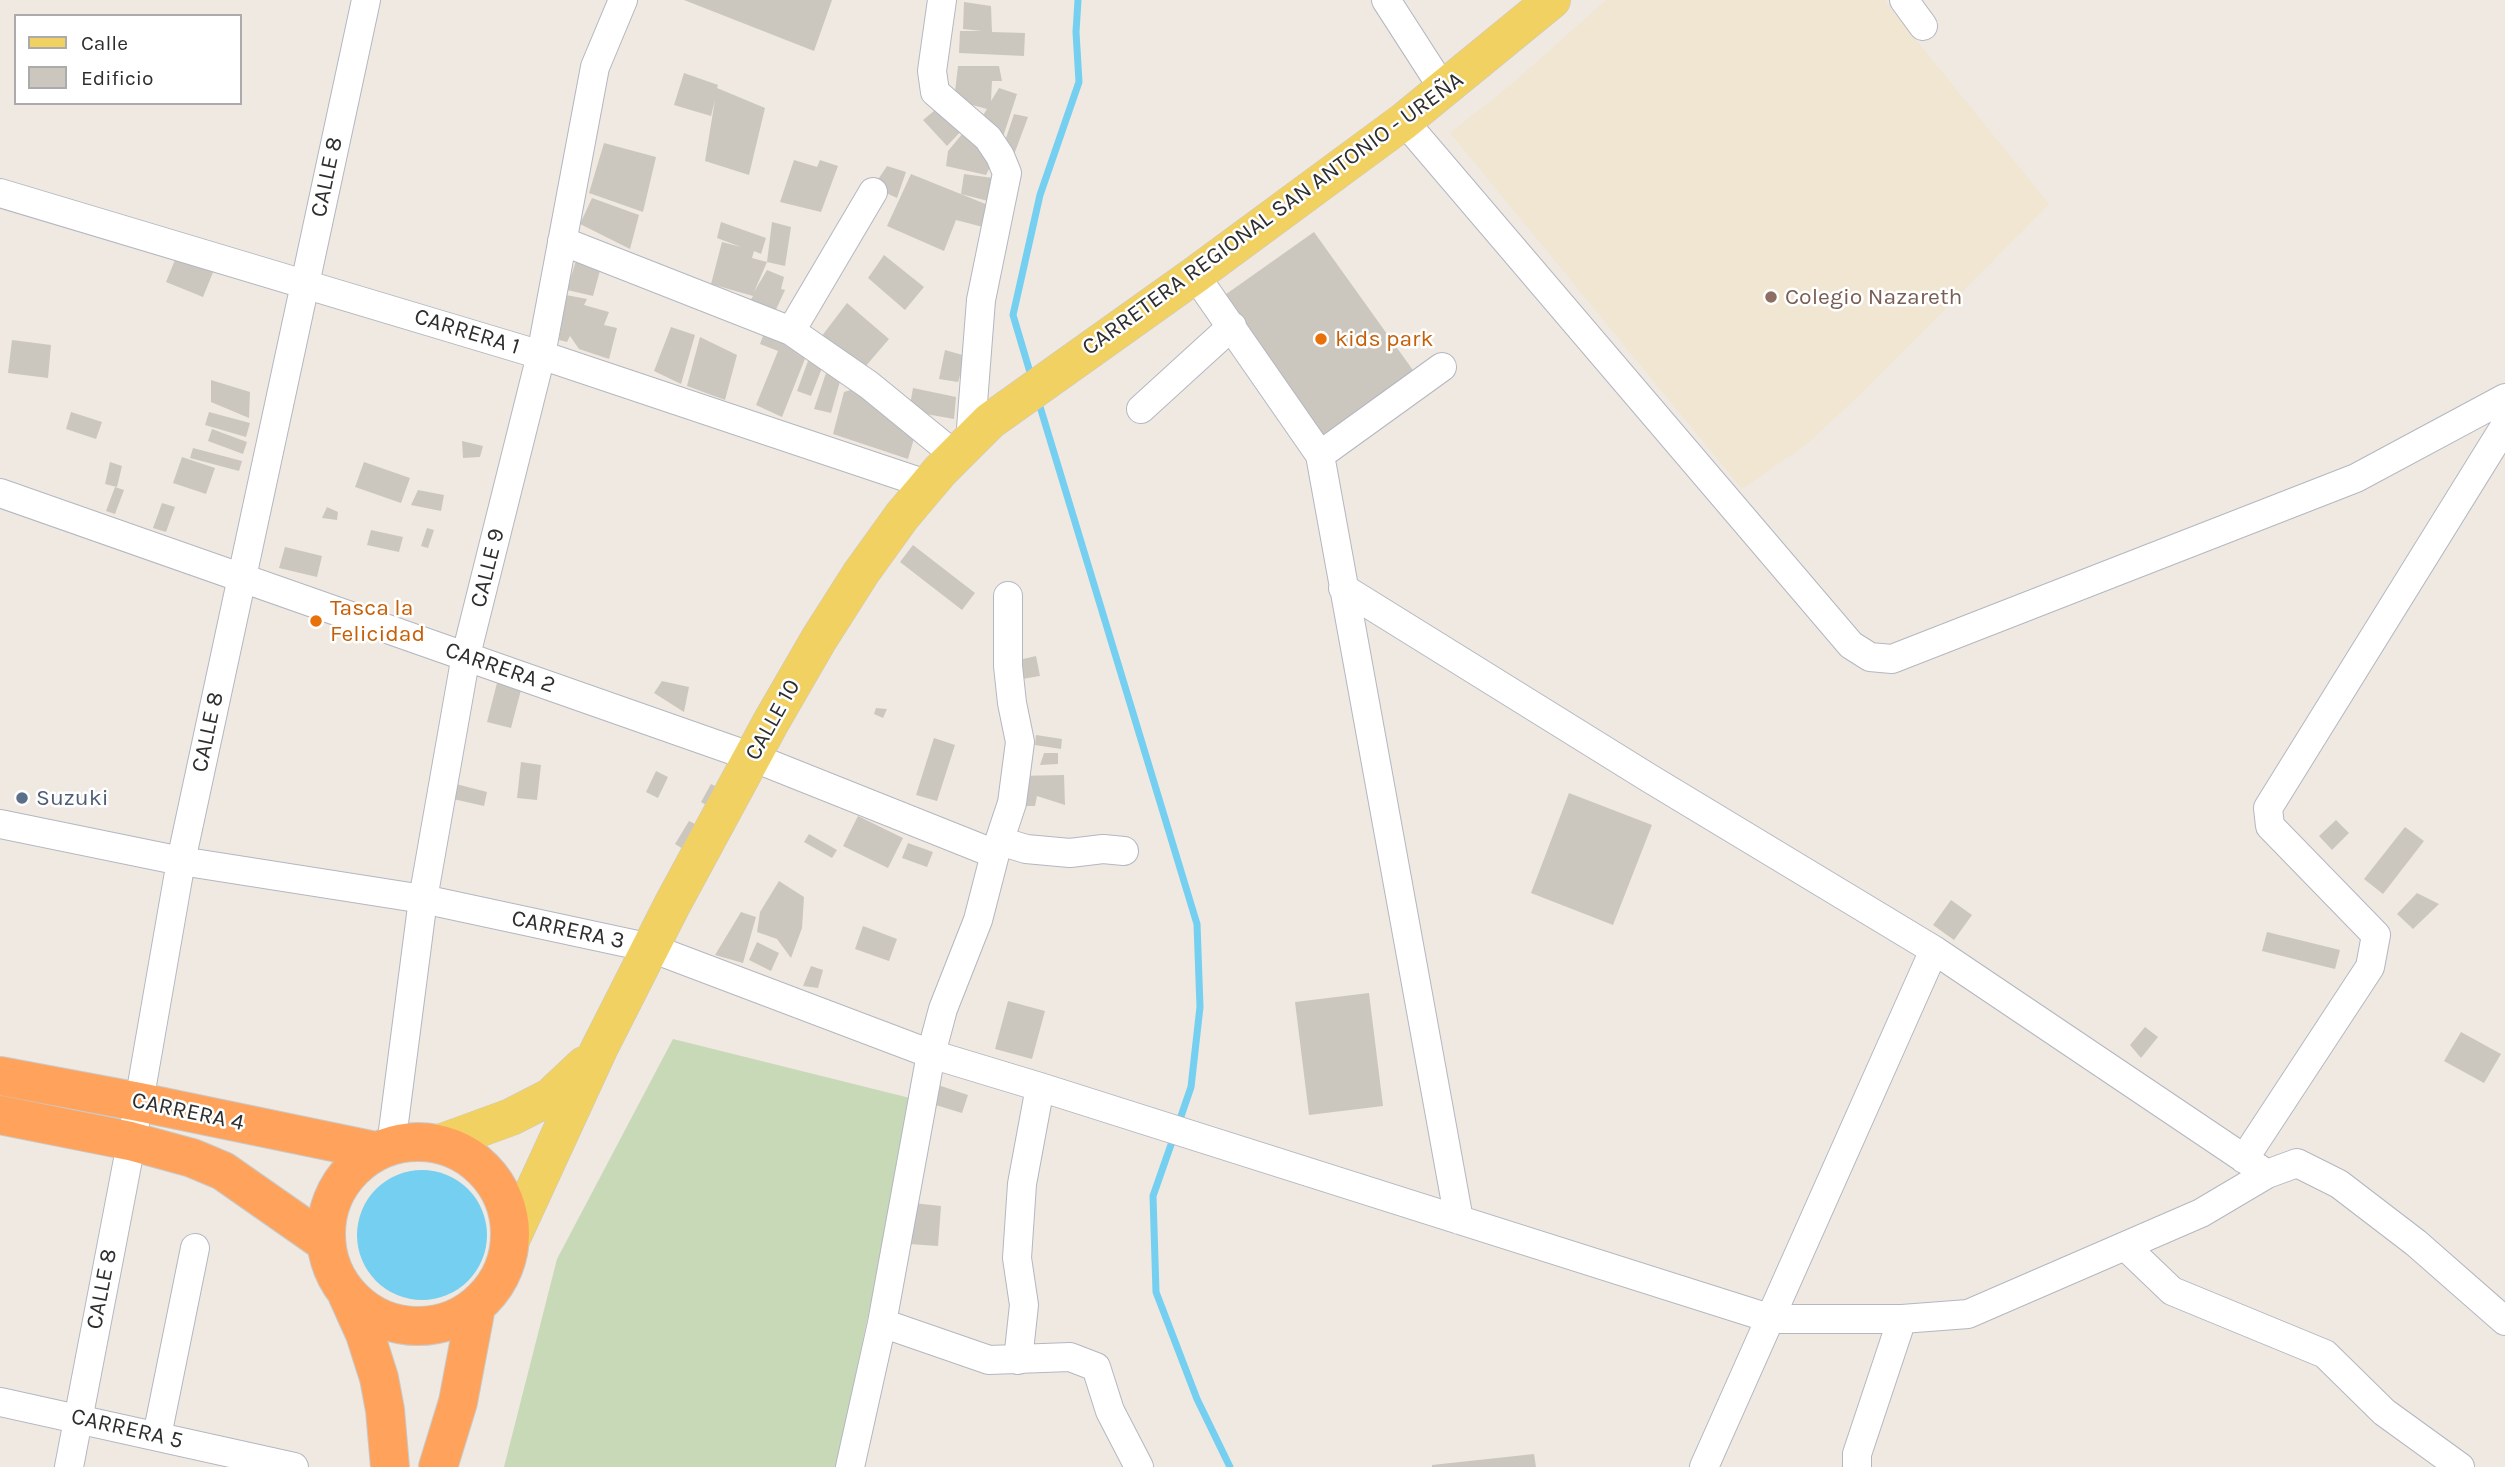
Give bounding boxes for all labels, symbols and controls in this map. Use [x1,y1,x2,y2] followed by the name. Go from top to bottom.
[14,14,242,105] legend
[81,31,128,55] text: Calle
[81,66,154,90] text: Edificio
[1077,66,1469,362] street label: CARRETERA REGIONAL SAN ANTONIO - UREÑA
[305,134,349,220] street label: CALLE 8
[1785,283,1962,311] place label: Colegio Nazareth
[1763,289,1779,305] marker: Colegio Nazareth
[411,303,523,361] street label: CARRERA 1
[1335,325,1433,353] place label: kids park
[1313,331,1329,347] marker: kids park
[465,526,511,610] street label: CALLE 9
[330,594,425,648] place label: Tasca la Felicidad
[308,613,324,629] marker: Tasca la Felicidad
[441,636,559,700] street label: CARRERA 2
[739,675,807,765] street label: CALLE 10
[186,689,230,775] street label: CALLE 8
[36,784,108,812] place label: Suzuki
[14,790,30,806] marker: Suzuki
[509,905,627,955] street label: CARRERA 3
[129,1087,247,1137] street label: CARRERA 4
[81,1246,123,1332] street label: CALLE 8
[68,1403,186,1455] street label: CARRERA 5

